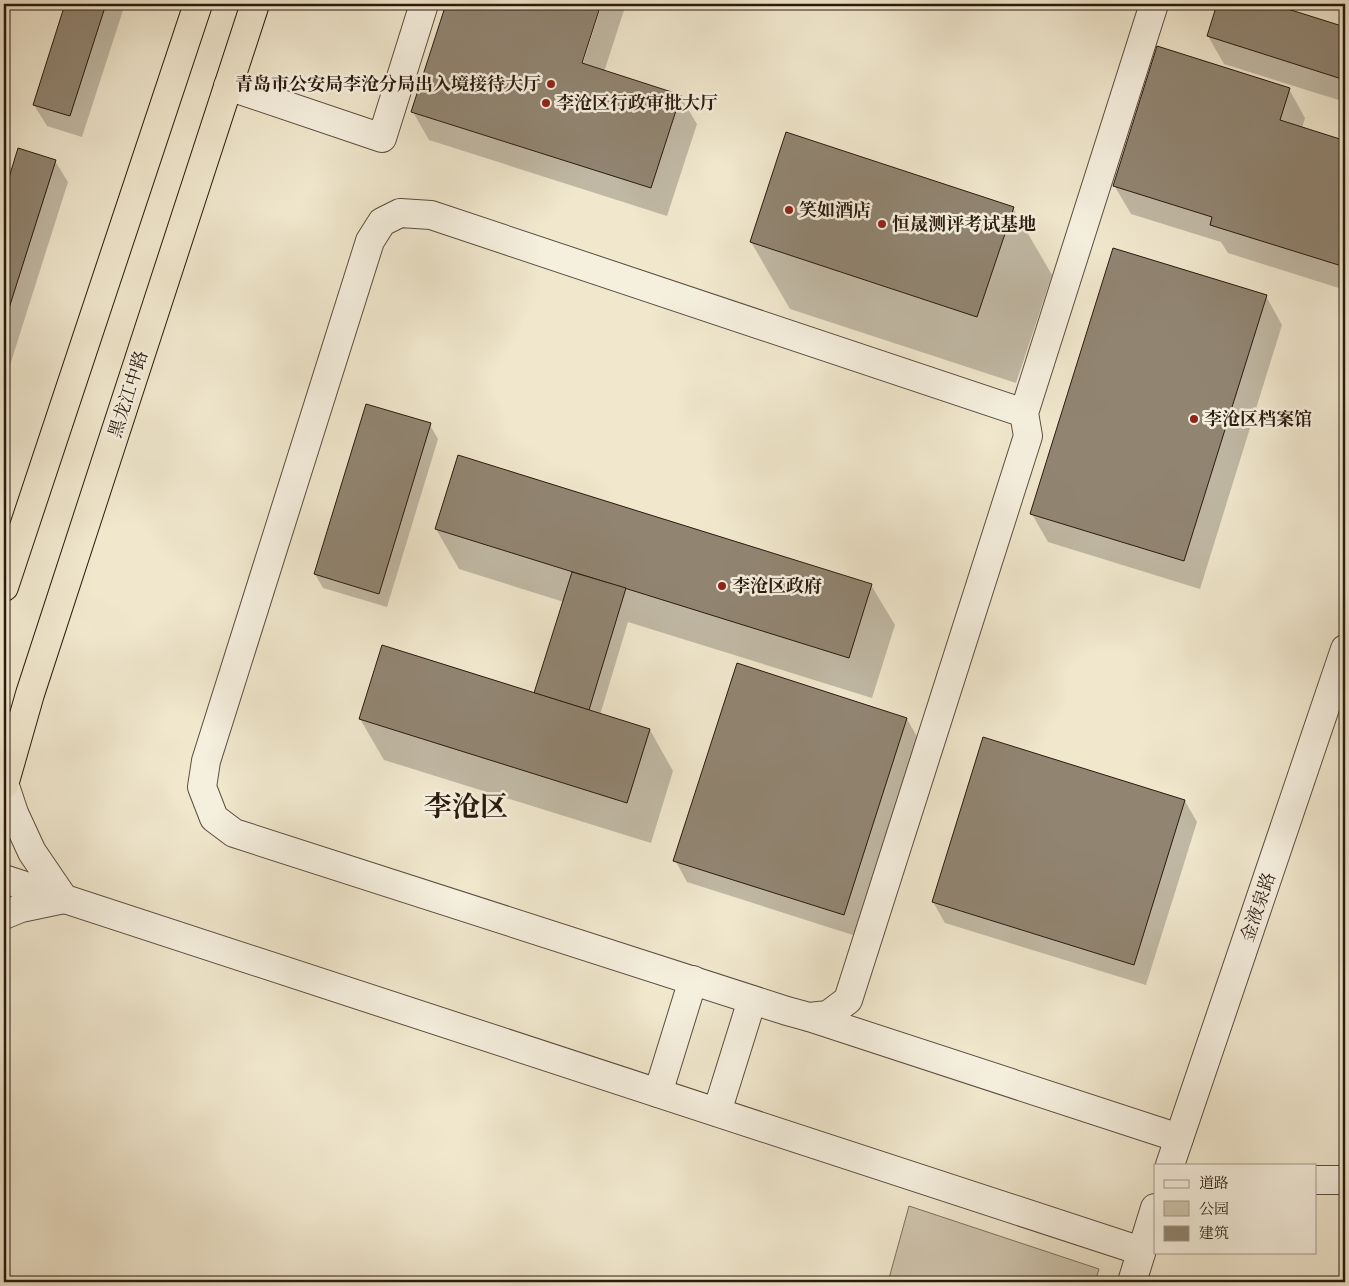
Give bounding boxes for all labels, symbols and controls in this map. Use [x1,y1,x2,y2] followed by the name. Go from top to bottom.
[235,73,541,98] place label: 青岛市公安局李沧分局出入境接待大厅
[545,78,557,90] marker: 青岛市公安局李沧分局出入境接待大厅
[556,92,718,117] place label: 李沧区行政审批大厅
[540,97,552,109] marker: 李沧区行政审批大厅
[799,199,871,224] place label: 笑如酒店
[783,204,795,216] marker: 笑如酒店
[892,213,1036,238] place label: 恒晟测评考试基地
[876,218,888,230] marker: 恒晟测评考试基地
[104,348,155,441] street label: 黑龙江中路
[1204,408,1312,433] place label: 李沧区档案馆
[1188,413,1200,425] marker: 李沧区档案馆
[732,575,822,600] place label: 李沧区政府
[716,580,728,592] marker: 李沧区政府
[424,789,508,828] district label: 李沧区
[1236,869,1283,946] street label: 金液泉路
[1154,1164,1316,1254] legend
[1199,1174,1229,1195] text: 道路
[1199,1200,1229,1221] text: 公园
[1199,1224,1229,1245] text: 建筑

